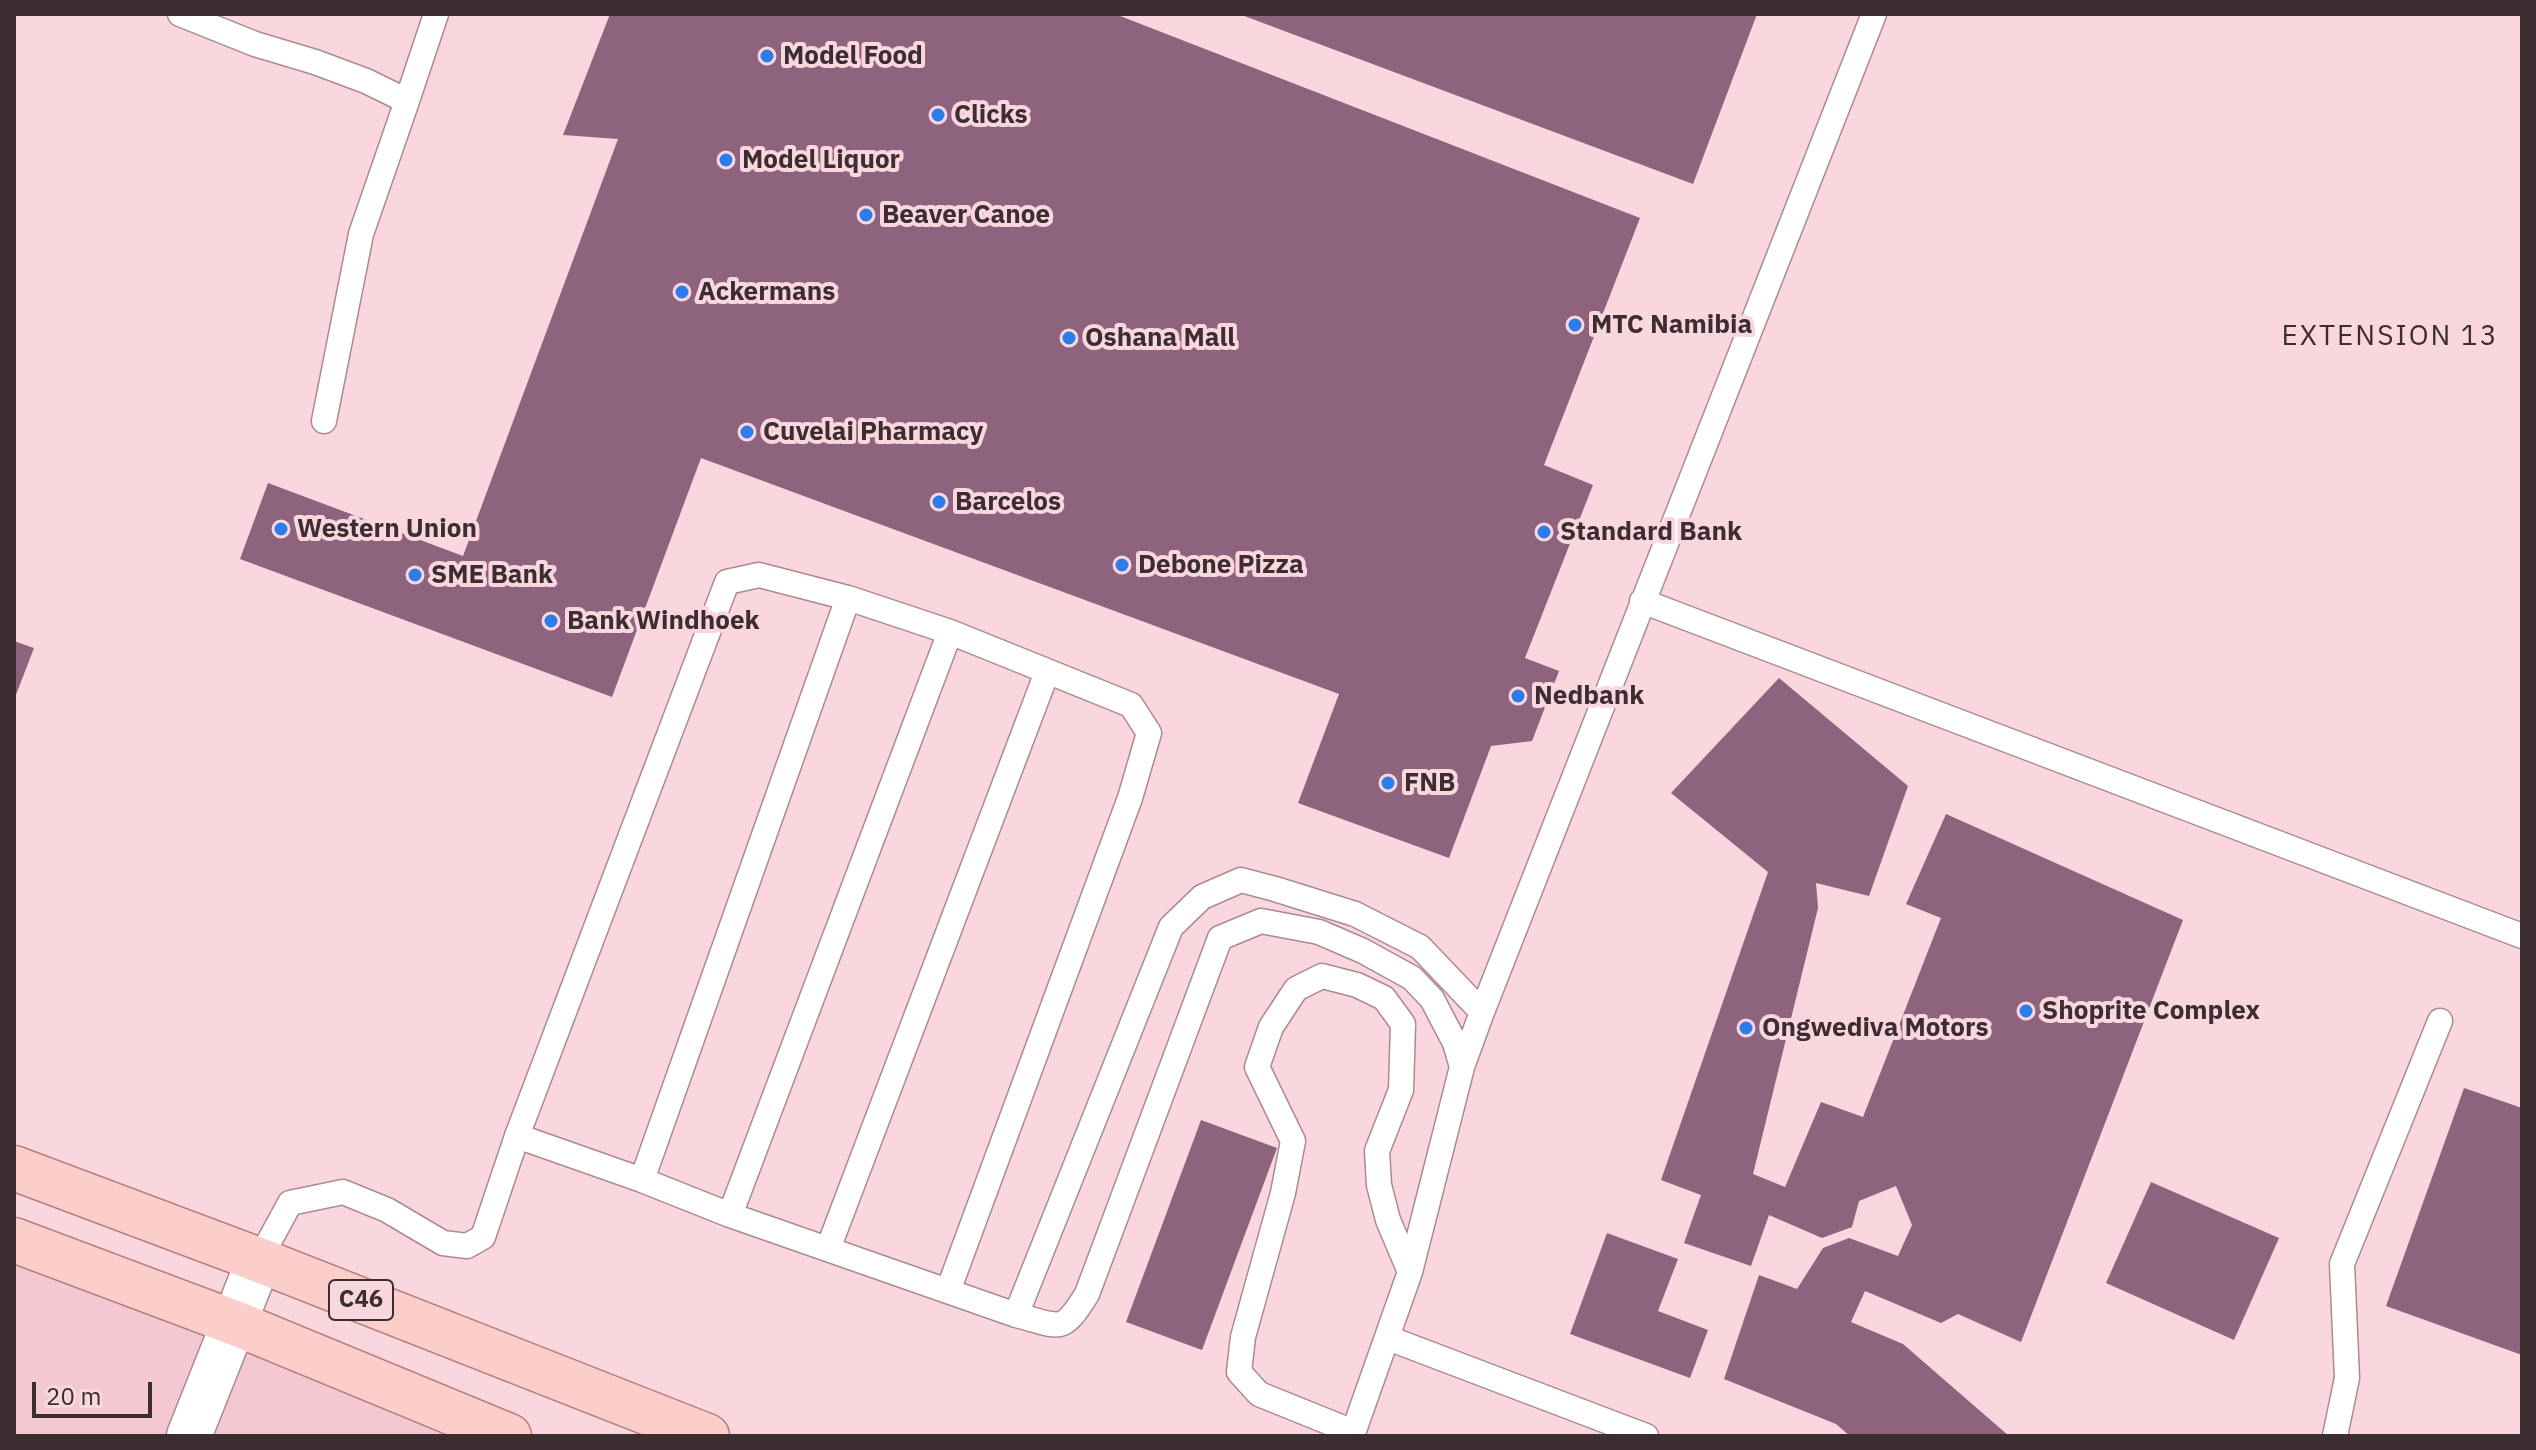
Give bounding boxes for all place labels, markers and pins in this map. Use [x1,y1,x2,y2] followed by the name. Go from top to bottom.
[783,40,923,72] place label: Model Food
[758,47,776,65] marker: Model Food
[954,99,1028,131] place label: Clicks
[929,106,947,124] marker: Clicks
[742,144,900,176] place label: Model Liquor
[717,151,735,169] marker: Model Liquor
[882,199,1050,231] place label: Beaver Canoe
[857,206,875,224] marker: Beaver Canoe
[698,276,835,308] place label: Ackermans
[673,283,691,301] marker: Ackermans
[1591,309,1752,341] place label: MTC Namibia
[1566,316,1584,334] marker: MTC Namibia
[1085,322,1235,354] place label: Oshana Mall
[1060,329,1078,347] marker: Oshana Mall
[763,416,983,448] place label: Cuvelai Pharmacy
[738,423,756,441] marker: Cuvelai Pharmacy
[955,486,1061,518] place label: Barcelos
[930,493,948,511] marker: Barcelos
[297,513,477,545] place label: Western Union
[1560,516,1742,548] place label: Standard Bank
[272,520,290,538] marker: Western Union
[1535,523,1553,541] marker: Standard Bank
[1138,549,1304,581] place label: Debone Pizza
[1113,556,1131,574] marker: Debone Pizza
[431,559,553,591] place label: SME Bank
[406,566,424,584] marker: SME Bank
[567,605,760,637] place label: Bank Windhoek
[542,612,560,630] marker: Bank Windhoek
[1534,680,1644,712] place label: Nedbank
[1509,687,1527,705] marker: Nedbank
[1404,767,1455,799] place label: FNB
[1379,774,1397,792] marker: FNB
[2042,995,2260,1027] place label: Shoprite Complex
[2017,1002,2035,1020] marker: Shoprite Complex
[1762,1012,1988,1044] place label: Ongwediva Motors
[1737,1019,1755,1037] marker: Ongwediva Motors

